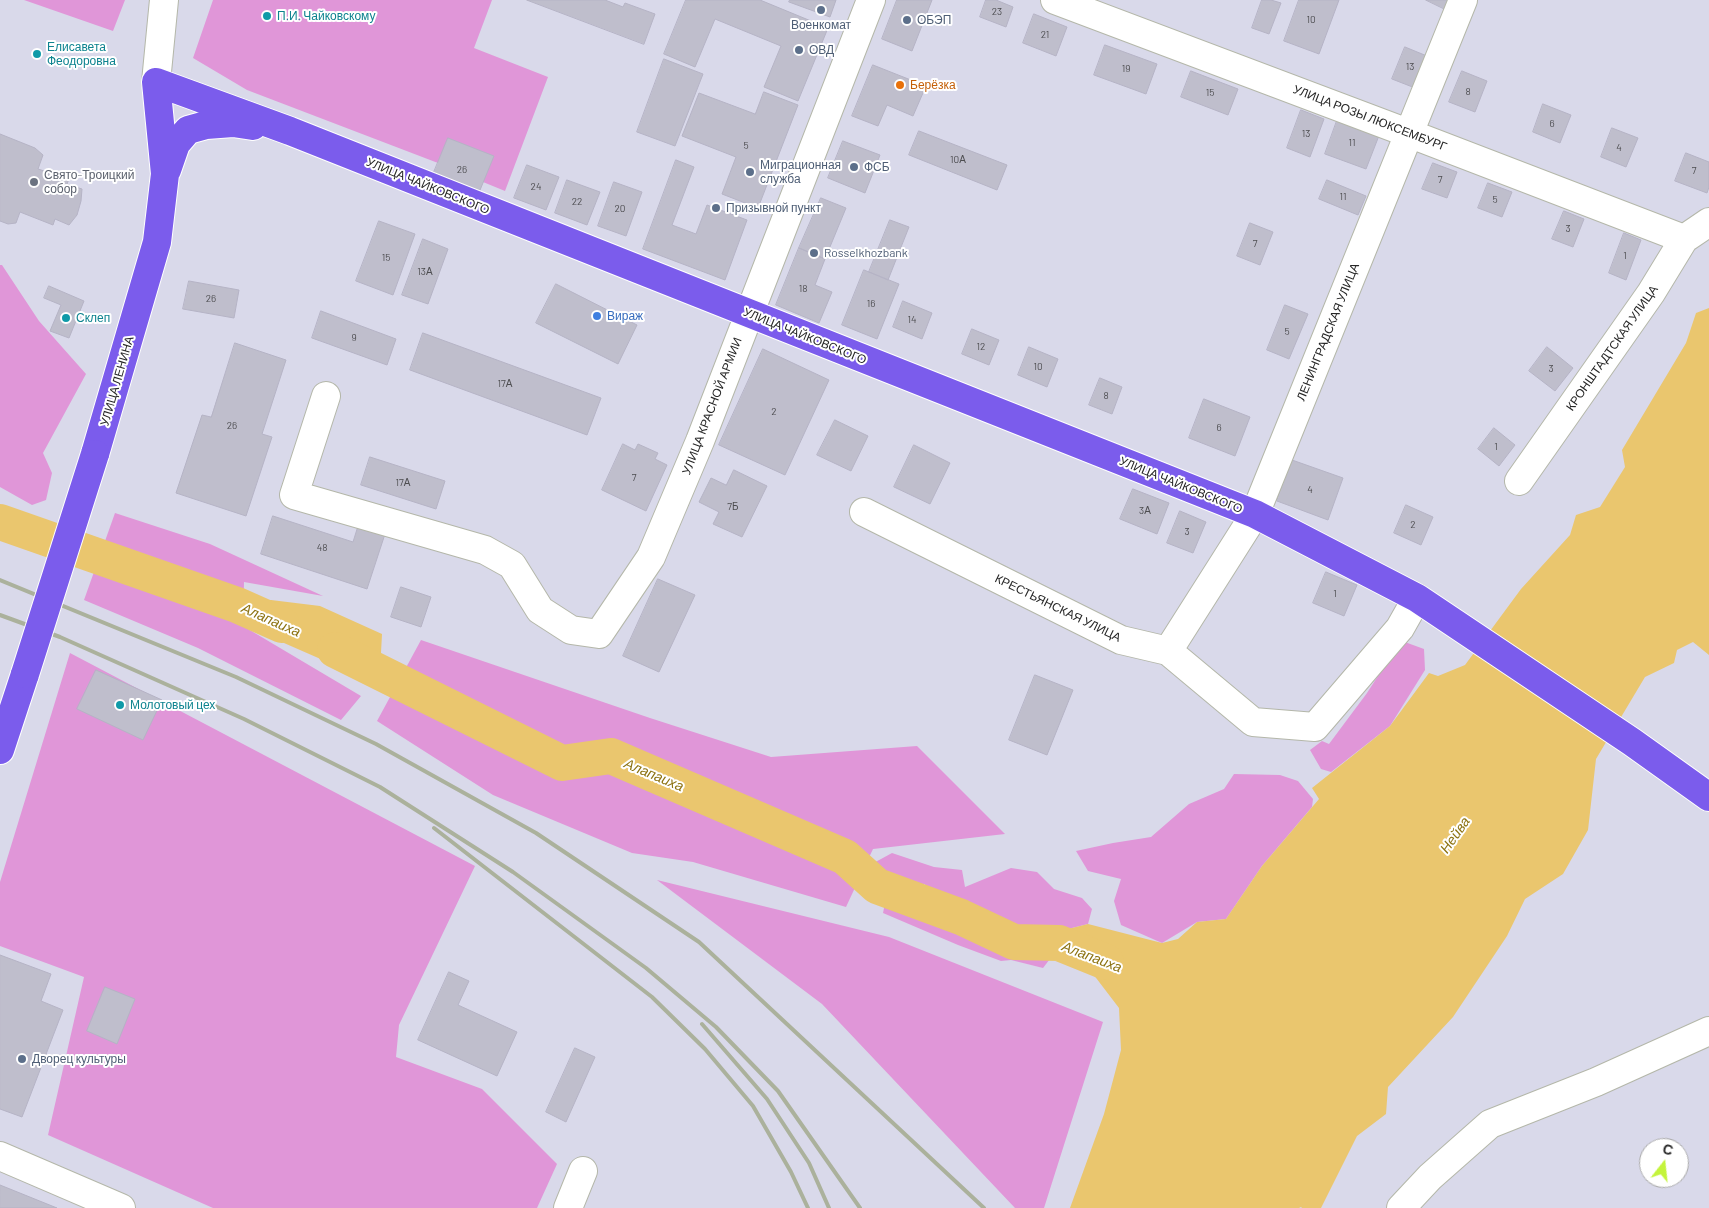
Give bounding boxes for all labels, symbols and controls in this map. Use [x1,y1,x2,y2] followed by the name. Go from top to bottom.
[815,4,827,16] marker: Военкомат
[992,6,1002,18] house number: 23
[277,9,375,23] place label: П.И. Чайковскому
[261,10,273,22] marker: П.И. Чайковскому
[917,13,951,27] place label: ОБЭП
[901,14,913,26] marker: ОБЭП
[1306,14,1316,26] house number: 10
[791,18,851,32] place label: Военкомат
[1041,29,1049,41] house number: 21
[47,40,116,68] place label: Елисавета Феодоровна
[809,43,834,57] place label: ОВД
[793,44,805,56] marker: ОВД
[31,48,43,60] marker: Елисавета Феодоровна
[1406,61,1414,73] house number: 13
[1122,63,1130,75] house number: 19
[910,78,956,92] place label: Берёзка
[894,79,906,91] marker: Берёзка
[1291,82,1449,154] street label: УЛИЦА РОЗЫ ЛЮКСЕМБУРГ
[1465,86,1471,98] house number: 8
[1206,87,1214,99] house number: 15
[1549,118,1555,130] house number: 6
[1302,128,1310,140] house number: 13
[1348,137,1356,149] house number: 11
[743,140,749,152] house number: 5
[1616,142,1622,154] house number: 4
[950,154,966,166] house number: 10А
[364,155,492,217] street label: УЛИЦА ЧАЙКОВСКОГО
[760,158,841,186] place label: Миграционная служба
[864,160,890,174] place label: ФСБ
[848,161,860,173] marker: ФСБ
[457,164,467,176] house number: 26
[1692,165,1696,177] house number: 7
[744,166,756,178] marker: Миграционная служба
[44,168,134,196] place label: Свято-Троицкий собор
[1438,174,1442,186] house number: 7
[28,176,40,188] marker: Свято-Троицкий собор
[531,181,541,193] house number: 24
[1339,191,1347,203] house number: 11
[1492,194,1498,206] house number: 5
[572,196,582,208] house number: 22
[726,201,821,215] place label: Призывной пункт
[710,202,722,214] marker: Призывной пункт
[614,203,626,215] house number: 20
[1565,223,1571,235] house number: 3
[1253,238,1257,250] house number: 7
[824,246,908,260] place label: Rosselkhozbank
[808,247,820,259] marker: Rosselkhozbank
[1623,250,1627,262] house number: 1
[382,252,390,264] house number: 15
[1294,261,1362,403] street label: ЛЕНИНГРАДСКАЯ УЛИЦА
[417,266,433,278] house number: 13А
[1563,282,1661,414] street label: КРОНШТАДТСКАЯ УЛИЦА
[799,283,807,295] house number: 18
[206,293,216,305] house number: 26
[867,298,875,310] house number: 16
[741,305,869,367] street label: УЛИЦА ЧАЙКОВСКОГО
[607,309,643,323] place label: Вираж
[591,310,603,322] marker: Вираж
[76,311,110,325] place label: Склеп
[60,312,72,324] marker: Склеп
[907,314,917,326] house number: 14
[1284,326,1290,338] house number: 5
[351,332,357,344] house number: 9
[97,334,137,428] street label: УЛИЦА ЛЕНИНА
[679,335,745,477] street label: УЛИЦА КРАСНОЙ АРМИИ
[977,341,985,353] house number: 12
[1033,361,1043,373] house number: 10
[1548,363,1554,375] house number: 3
[498,378,512,390] house number: 17А
[1103,390,1109,402] house number: 8
[771,406,777,418] house number: 2
[227,420,237,432] house number: 26
[1216,422,1222,434] house number: 6
[1494,441,1498,453] house number: 1
[1117,454,1245,516] street label: УЛИЦА ЧАЙКОВСКОГО
[632,472,636,484] house number: 7
[396,477,410,489] house number: 17А
[1307,484,1313,496] house number: 4
[727,501,739,513] house number: 7Б
[1139,505,1151,517] house number: 3А
[1410,519,1416,531] house number: 2
[1184,526,1190,538] house number: 3
[317,542,327,554] house number: 48
[993,571,1123,645] street label: КРЕСТЬЯНСКАЯ УЛИЦА
[1333,588,1337,600] house number: 1
[239,600,303,640] water label: Алапаиха
[130,698,215,712] place label: Молотовый цех
[114,699,126,711] marker: Молотовый цех
[622,755,686,795] water label: Алапаиха
[1437,814,1473,856] water label: Нейва
[1060,938,1124,976] water label: Алапаиха
[32,1052,126,1066] place label: Дворец культуры
[16,1053,28,1065] marker: Дворец культуры
[1639,1138,1689,1188] north arrow
[1661,1139,1675,1159] text: С

